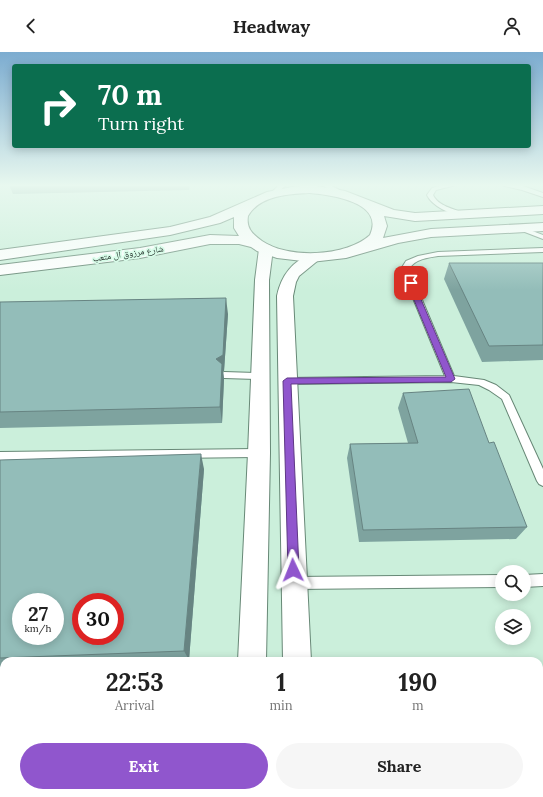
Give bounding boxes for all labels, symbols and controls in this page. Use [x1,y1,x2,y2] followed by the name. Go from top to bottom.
[20,15,42,37] icon: back
[233,15,310,38] text: Headway
[501,15,523,37] icon: person
[98,77,162,113] text: 70 m
[32,80,84,132] icon: right
[98,112,184,135] text: Turn right
[92,243,164,264] street label: شارع مرزوق آل متعب
[394,266,428,300] pin
[400,272,422,294] icon: arrive
[272,549,314,591] position arrow
[495,565,531,645] map controls
[495,565,531,601] button: search
[72,593,124,645] speed limit sign: 30
[28,601,48,626] text: 27
[495,609,531,645] button: layers
[24,622,52,635] text: km/h
[106,667,164,698] text: 22:53
[276,667,286,698] text: 1
[398,667,437,698] text: 190
[115,697,155,714] text: Arrival
[269,697,293,714] text: min
[412,697,424,714] text: m
[20,743,268,789] button: Exit
[276,743,523,789] button: Share

